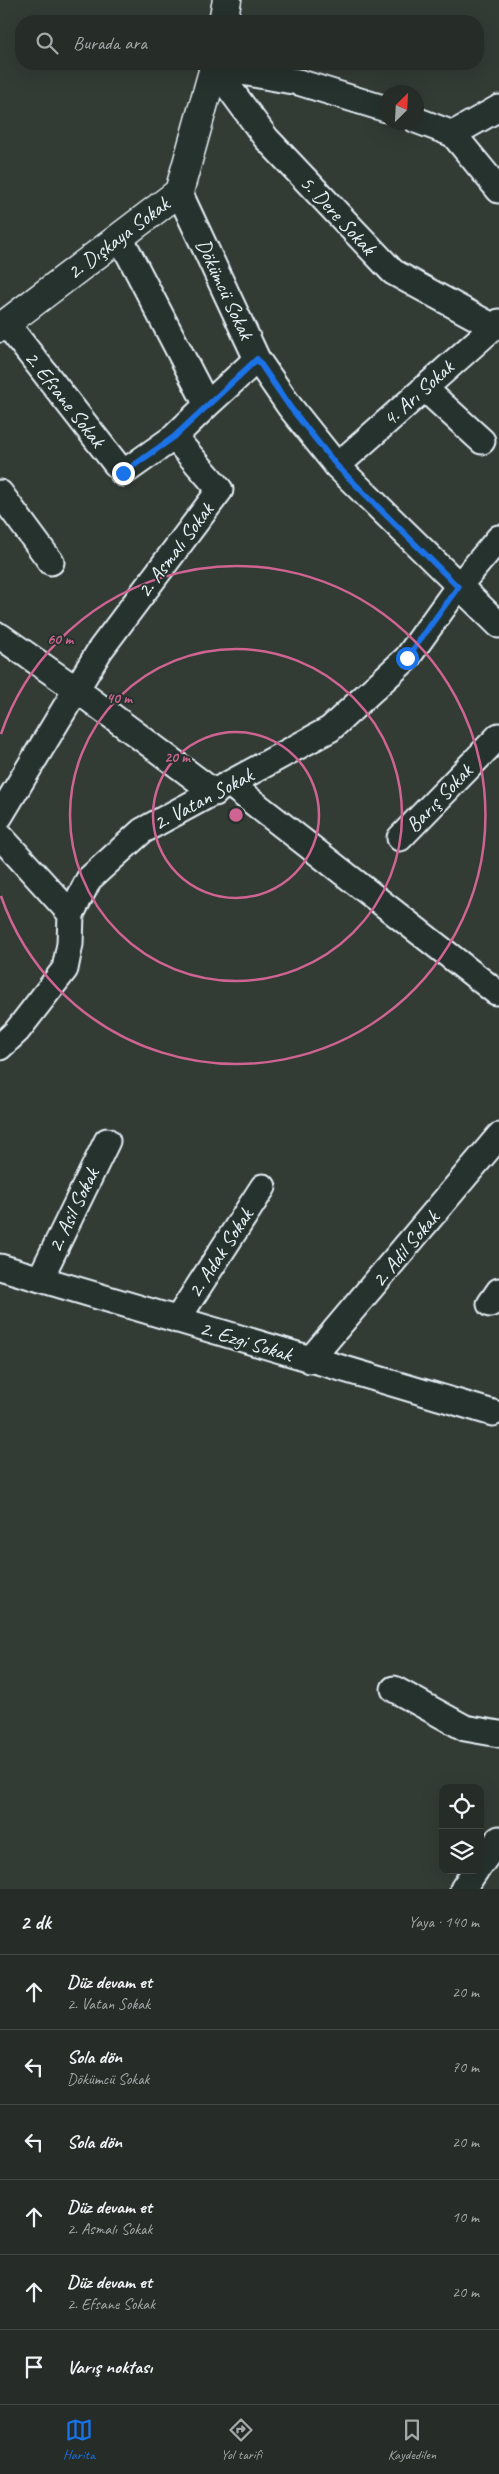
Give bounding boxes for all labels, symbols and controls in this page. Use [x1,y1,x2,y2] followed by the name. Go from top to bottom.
[15,15,484,70] search box
[33,29,61,57] icon: search
[73,31,147,55] text: Burada ara
[379,85,424,130] north arrow
[295,170,382,261] street label: 5. Dere Sokak
[62,190,176,285] street label: 2. Dışkaya Sokak
[190,235,260,345] street label: Dökümcü Sokak
[19,345,112,454] street label: 2. Efsane Sokak
[377,353,460,432] street label: 4. Arı Sokak
[112,462,135,485] route end
[131,496,220,603] street label: 2. Asmalı Sokak
[47,630,74,649] text: 60 m
[396,647,419,670] route start
[106,689,133,708] text: 40 m
[164,748,191,767] text: 20 m
[400,757,479,838] street label: Barış Sokak
[149,761,259,836] street label: 2. Vatan Sokak
[227,806,245,824] centre of rings
[42,1162,105,1256] street label: 2. Asil Sokak
[182,1202,260,1302] street label: 2. Adak Sokak
[366,1204,446,1292] street label: 2. Adil Sokak
[197,1315,297,1368] street label: 2. Ezgi Sokak
[439,1784,484,1874] map controls
[439,1784,484,1829] button: locate
[439,1829,484,1874] button: layers
[20,1909,51,1935] text: 2 dk
[408,1912,479,1932] text: Yaya · 140 m
[67,1970,152,1994] text: Düz devam et
[20,1978,48,2006] icon: ahead
[452,1982,479,2002] text: 20 m
[67,1994,150,2014] text: 2. Vatan Sokak
[67,2045,122,2069] text: Sola dön
[20,2053,48,2081] icon: left
[452,2057,479,2077] text: 70 m
[67,2069,149,2089] text: Dökümcü Sokak
[20,2128,48,2156] icon: left
[67,2130,122,2154] text: Sola dön
[452,2132,479,2152] text: 20 m
[67,2195,152,2219] text: Düz devam et
[20,2203,48,2231] icon: ahead
[452,2207,479,2227] text: 10 m
[67,2219,152,2239] text: 2. Asmalı Sokak
[67,2270,152,2294] text: Düz devam et
[20,2278,48,2306] icon: ahead
[452,2282,479,2302] text: 20 m
[67,2294,155,2314] text: 2. Efsane Sokak
[20,2353,48,2381] icon: arrive
[67,2355,152,2379] text: Varış noktası
[63,2416,95,2463] tab: Harita
[221,2416,262,2463] tab: Yol tarifi
[388,2416,436,2463] tab: Kaydedilen

